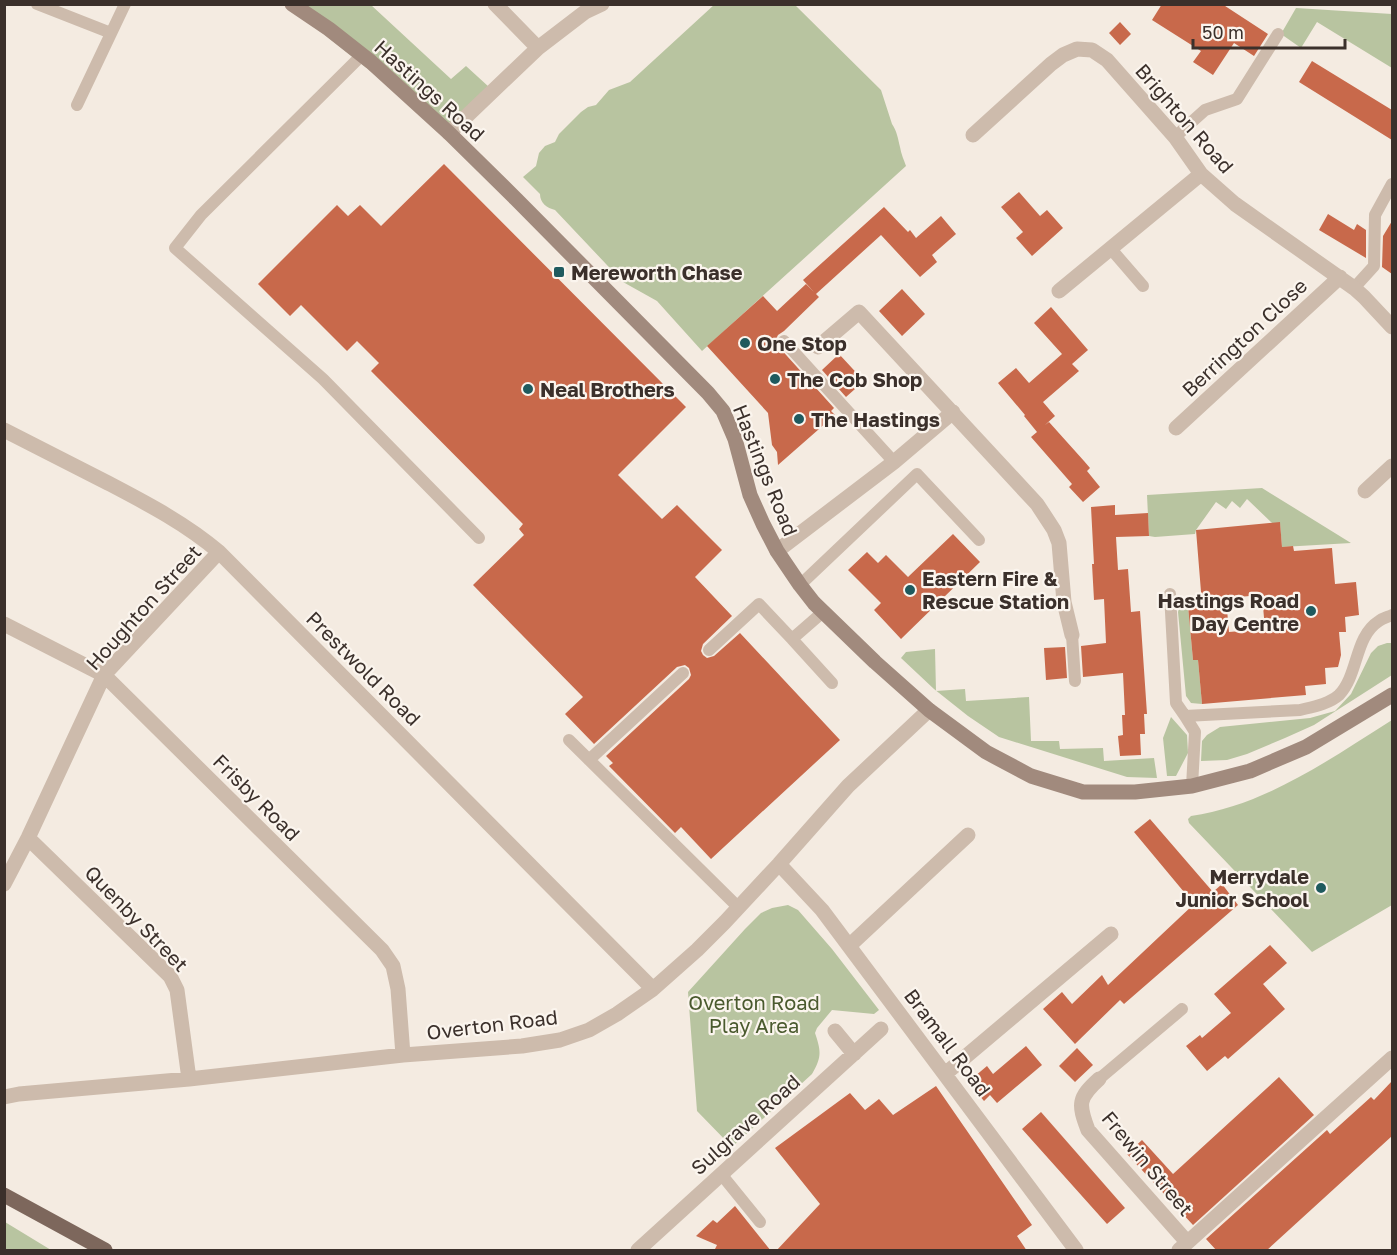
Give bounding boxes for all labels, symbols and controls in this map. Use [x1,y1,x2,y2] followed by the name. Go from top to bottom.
[1193,12,1344,50] scale bar
[1202,21,1244,43] text: 50 m
[370,34,490,146] street label: Hastings Road
[1131,58,1239,178] street label: Brighton Road
[571,260,743,284] place label: Mereworth Chase
[552,265,566,279] marker: Mereworth Chase
[1177,273,1311,401] street label: Berrington Close
[757,331,847,355] place label: One Stop
[738,336,752,350] marker: One Stop
[787,367,922,391] place label: The Cob Shop
[768,372,782,386] marker: The Cob Shop
[540,377,675,401] place label: Neal Brothers
[521,382,535,396] marker: Neal Brothers
[729,401,803,539] street label: Hastings Road
[811,407,940,431] place label: The Hastings
[792,412,806,426] marker: The Hastings
[80,539,206,675] street label: Houghton Street
[922,566,1069,613] place label: Eastern Fire & Rescue Station
[903,583,917,597] marker: Eastern Fire & Rescue Station
[1158,588,1299,635] place label: Hastings Road Day Centre
[1304,604,1318,618] marker: Hastings Road Day Centre
[302,606,426,730] street label: Prestwold Road
[209,749,305,845] street label: Frisby Road
[80,860,194,976] street label: Quenby Street
[1176,864,1309,911] place label: Merrydale Junior School
[1314,881,1328,895] marker: Merrydale Junior School
[900,984,996,1100] street label: Bramall Road
[688,990,820,1037] park label: Overton Road Play Area
[425,1004,559,1044] street label: Overton Road
[686,1069,804,1179] street label: Sulgrave Road
[1097,1106,1199,1220] street label: Frewin Street

